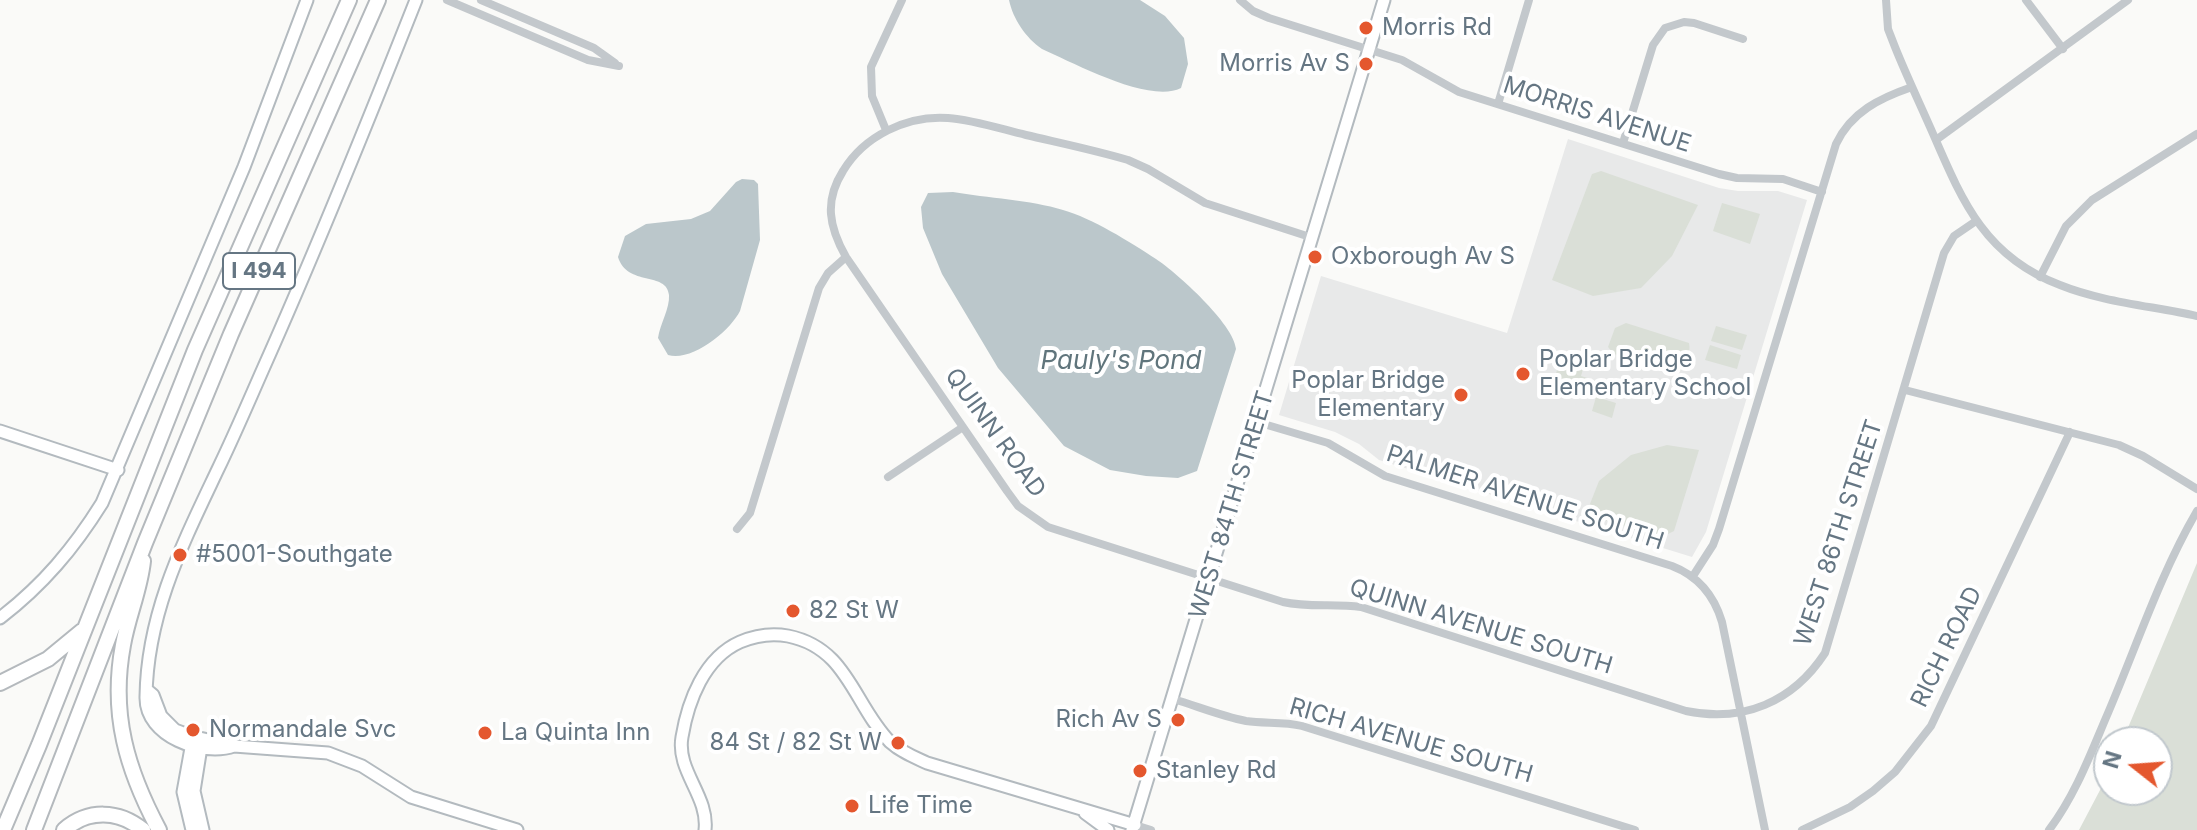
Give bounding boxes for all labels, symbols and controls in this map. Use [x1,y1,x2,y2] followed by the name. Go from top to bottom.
[1382,14,1492,42] place label: Morris Rd
[1357,19,1375,37] marker: Morris Rd
[1219,50,1350,78] place label: Morris Av S
[1357,55,1375,73] marker: Morris Av S
[1499,71,1695,159] street label: MORRIS AVENUE
[1331,243,1515,271] place label: Oxborough Av S
[1306,248,1324,266] marker: Oxborough Av S
[223,253,295,289] road number: I 494
[1040,345,1202,377] water label: Pauly's Pond
[1539,346,1751,402] place label: Poplar Bridge Elementary School
[939,363,1051,503] street label: QUINN ROAD
[1514,365,1532,383] marker: Poplar Bridge Elementary School
[1291,367,1445,423] place label: Poplar Bridge Elementary
[1452,386,1470,404] marker: Poplar Bridge Elementary
[1184,388,1280,622] street label: WEST 84TH STREET
[1789,416,1889,650] street label: WEST 86TH STREET
[1383,440,1667,556] street label: PALMER AVENUE SOUTH
[196,541,393,569] place label: #5001-Southgate
[171,546,189,564] marker: #5001-Southgate
[1346,573,1616,681] street label: QUINN AVENUE SOUTH
[1905,582,1989,712] street label: RICH ROAD
[809,597,899,625] place label: 82 St W
[784,602,802,620] marker: 82 St W
[1286,692,1536,790] street label: RICH AVENUE SOUTH
[1056,706,1162,734] place label: Rich Av S
[1169,711,1187,729] marker: Rich Av S
[209,716,396,744] place label: Normandale Svc
[501,719,650,747] place label: La Quinta Inn
[184,721,202,739] marker: Normandale Svc
[476,724,494,742] marker: La Quinta Inn
[2093,726,2173,806] north arrow
[710,729,882,757] place label: 84 St / 82 St W
[889,734,907,752] marker: 84 St / 82 St W
[2097,748,2127,771] text: N
[1156,757,1276,785] place label: Stanley Rd
[1131,762,1149,780] marker: Stanley Rd
[868,792,973,820] place label: Life Time
[843,797,861,815] marker: Life Time

